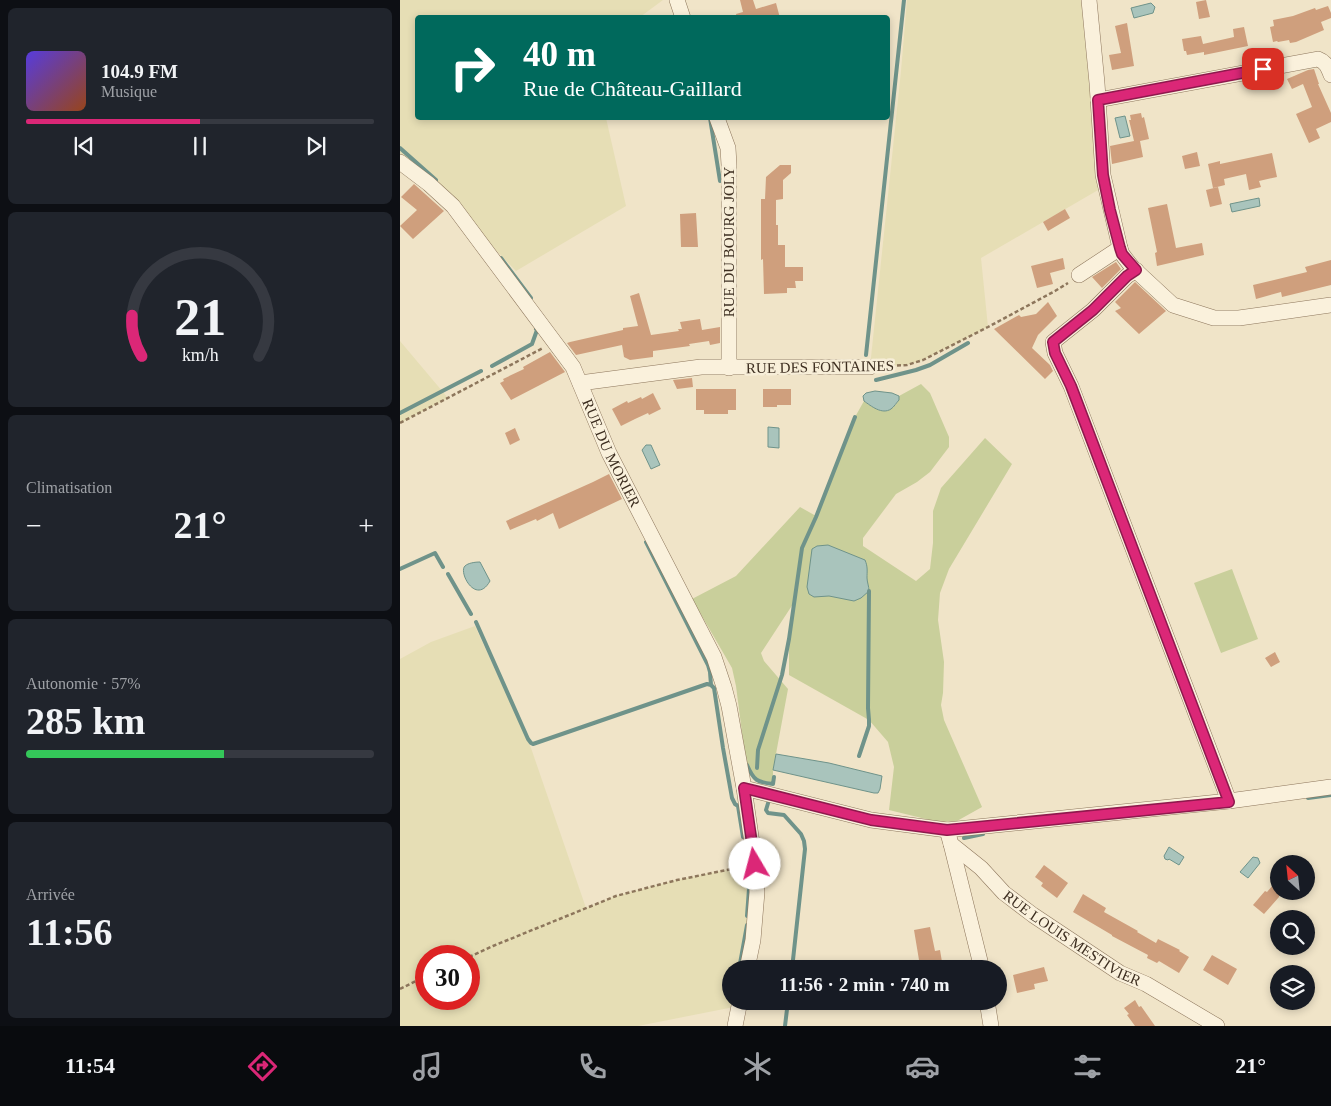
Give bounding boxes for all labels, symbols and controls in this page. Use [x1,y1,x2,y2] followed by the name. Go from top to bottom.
[440,35,505,100] icon: right
[523,35,596,74] text: 40 m
[1242,48,1284,90] pin
[1249,55,1277,83] icon: arrive
[101,61,178,82] text: 104.9 FM
[523,76,742,101] text: Rue de Château-Gaillard
[101,83,157,100] text: Musique
[70,132,98,160] icon: previous
[186,132,214,160] icon: pause
[302,132,330,160] icon: next
[721,167,737,317] street label: RUE DU BOURG JOLY
[174,289,226,346] text: 21
[182,345,218,365] text: km/h
[746,358,894,376] street label: RUE DES FONTAINES
[579,397,643,510] street label: RUE DU MORIER
[26,479,112,496] text: Climatisation
[173,504,227,546] text: 21°
[26,510,42,541] text: −
[358,510,374,541] text: +
[26,675,141,692] text: Autonomie · 57%
[26,700,145,742] text: 285 km
[728,837,780,889] position arrow
[1270,855,1315,900] north arrow
[1270,855,1315,1010] map controls
[26,886,75,903] text: Arrivée
[1000,887,1143,989] street label: RUE LOUIS MESTIVIER
[1270,910,1315,955] button: search
[26,911,113,953] text: 11:56
[415,945,480,1010] speed limit sign: 30
[1270,965,1315,1010] button: layers
[780,974,949,995] text: 11:56 · 2 min · 740 m
[245,1049,280,1084] icon: directions
[410,1049,445,1084] icon: music
[575,1049,610,1084] icon: phone
[740,1049,775,1084] icon: climate
[905,1049,940,1084] icon: car
[1070,1049,1105,1084] icon: filters
[65,1053,115,1078] text: 11:54
[1235,1053,1266,1078] text: 21°

